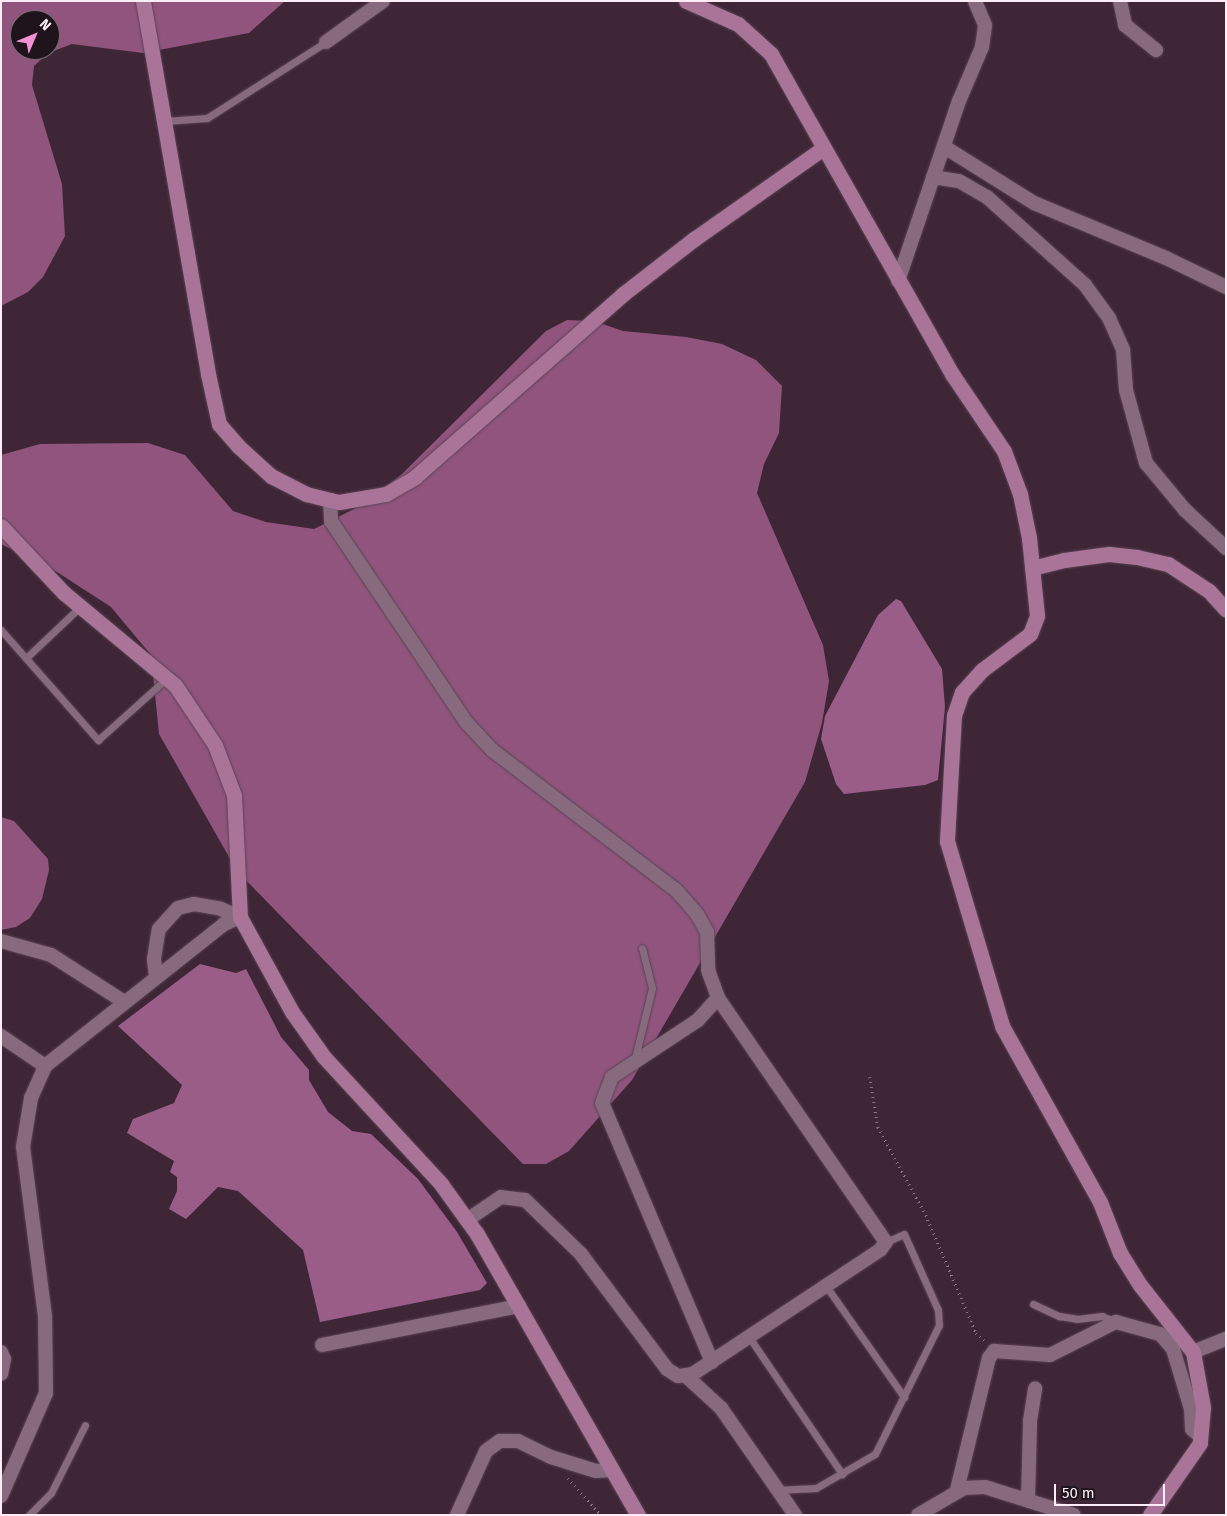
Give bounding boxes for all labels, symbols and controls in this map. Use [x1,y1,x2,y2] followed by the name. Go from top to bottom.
[10,10,60,60] north arrow
[36,15,55,34] text: N
[1057,1474,1168,1506] scale bar
[1062,1484,1095,1502] text: 50 m

